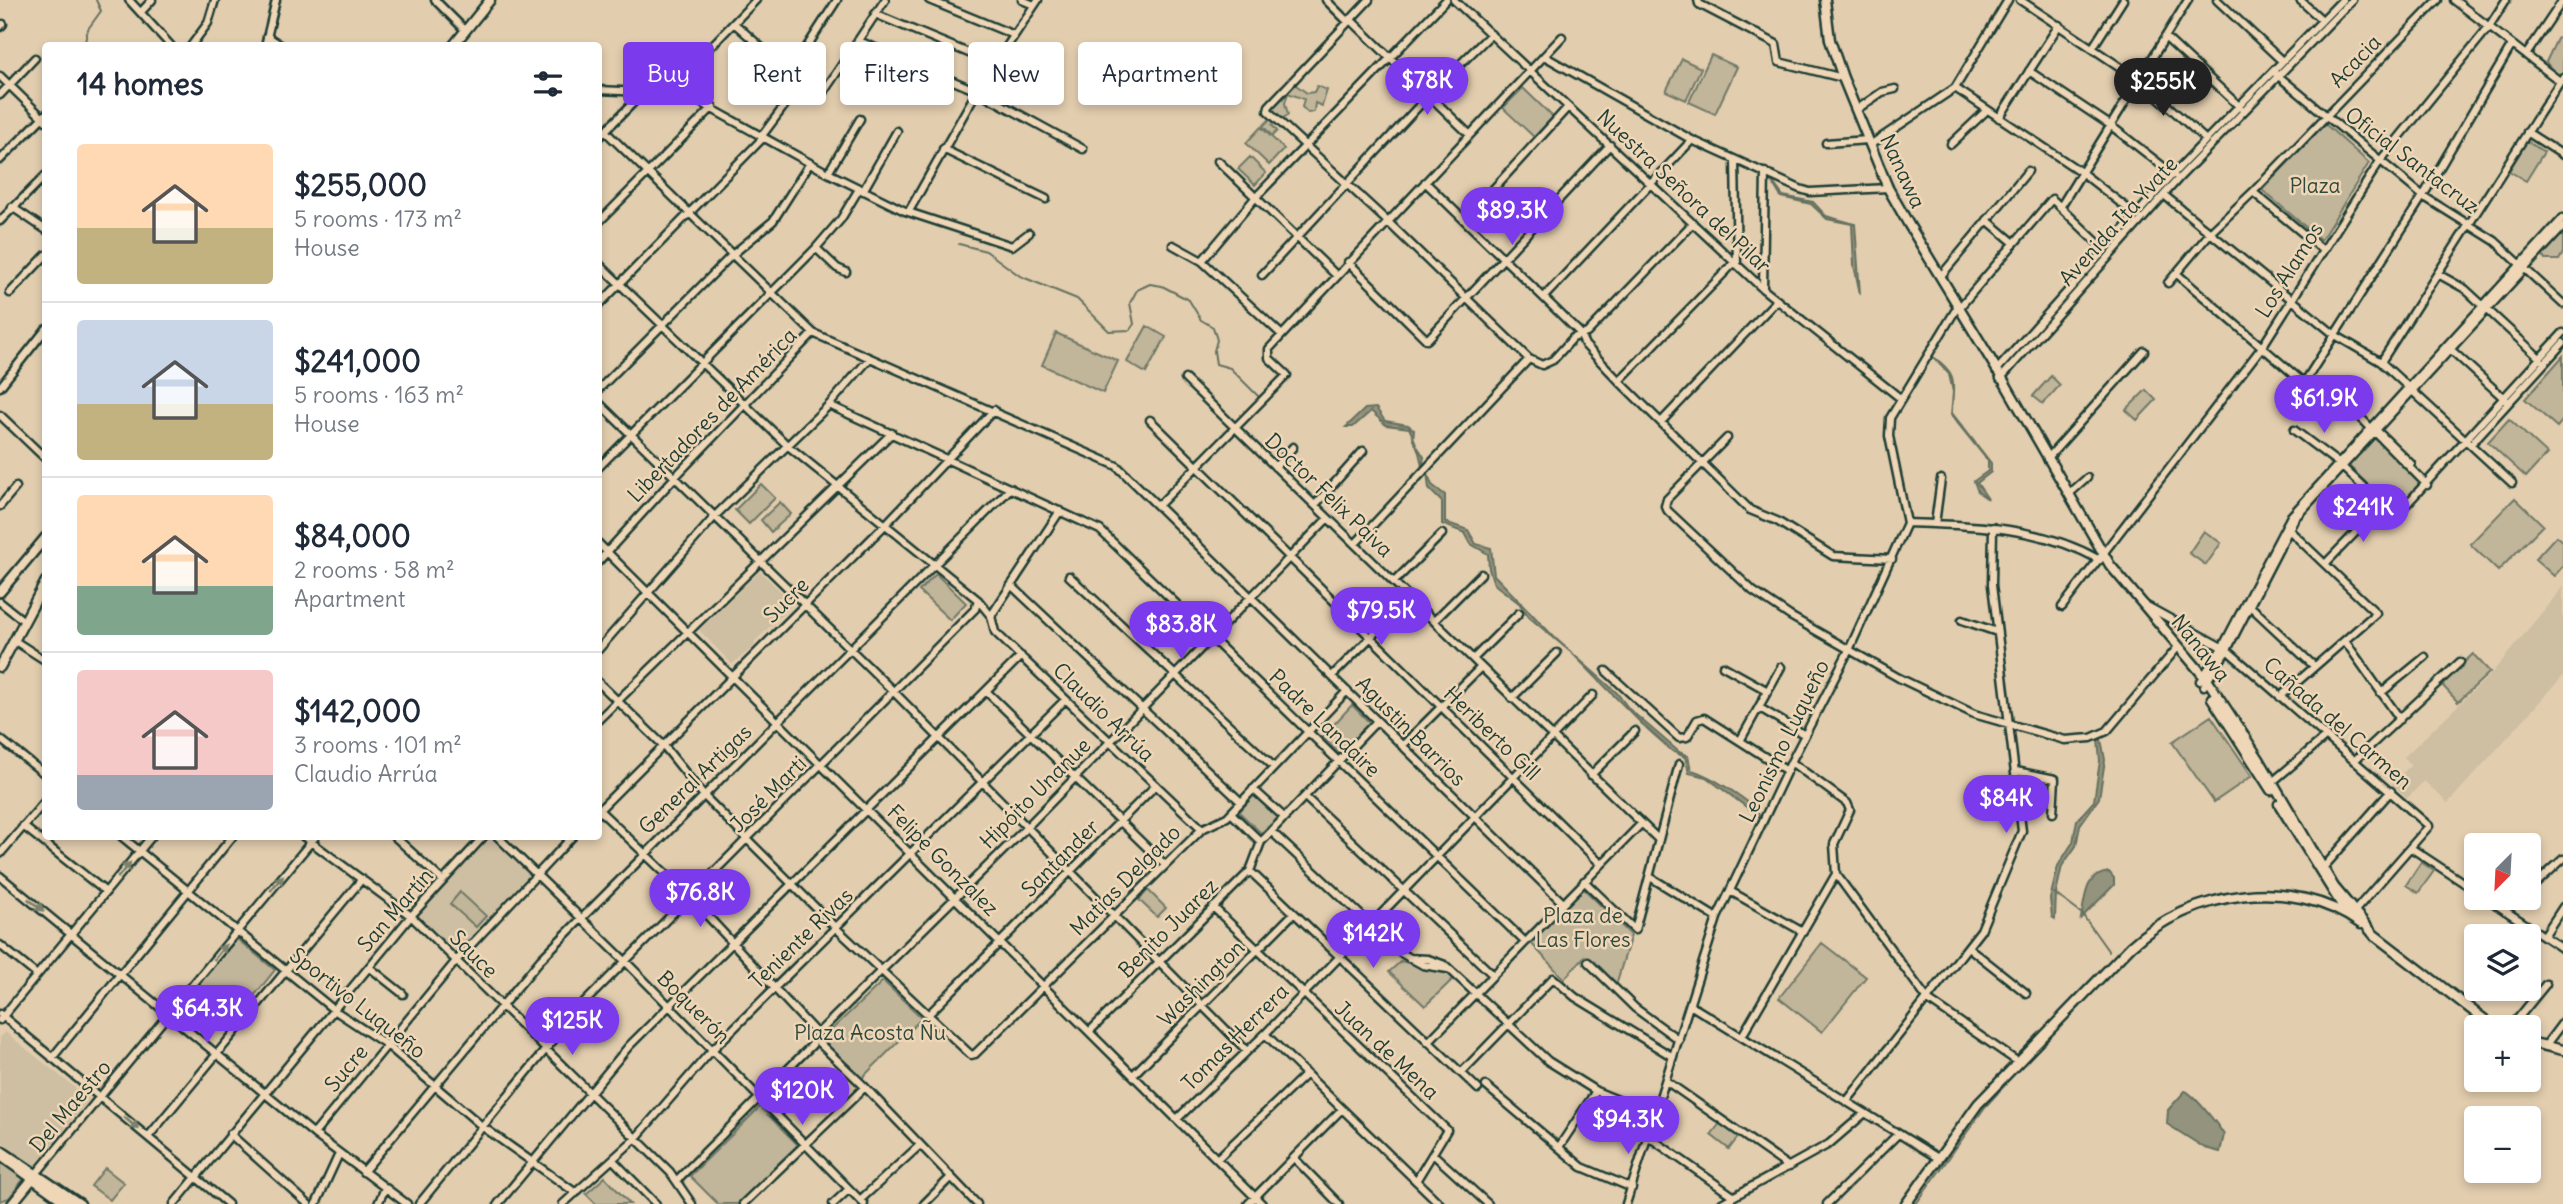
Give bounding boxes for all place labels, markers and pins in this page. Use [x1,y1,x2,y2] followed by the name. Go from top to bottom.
[1386,58,1468,117] pin: $78K
[2114,58,2212,118] pin: $255K
[1455,188,1569,247] pin: $89.3K
[2267,376,2381,435] pin: $61.9K
[2314,484,2412,544] pin: $241K
[1324,588,1438,647] pin: $79.5K
[1124,602,1238,661] pin: $83.8K
[1965,776,2047,835] pin: $84K
[643,870,757,929] pin: $76.8K
[1324,911,1422,970] pin: $142K
[150,986,264,1045] pin: $64.3K
[523,998,621,1057] pin: $125K
[753,1068,851,1127] pin: $120K
[1571,1096,1685,1156] pin: $94.3K

